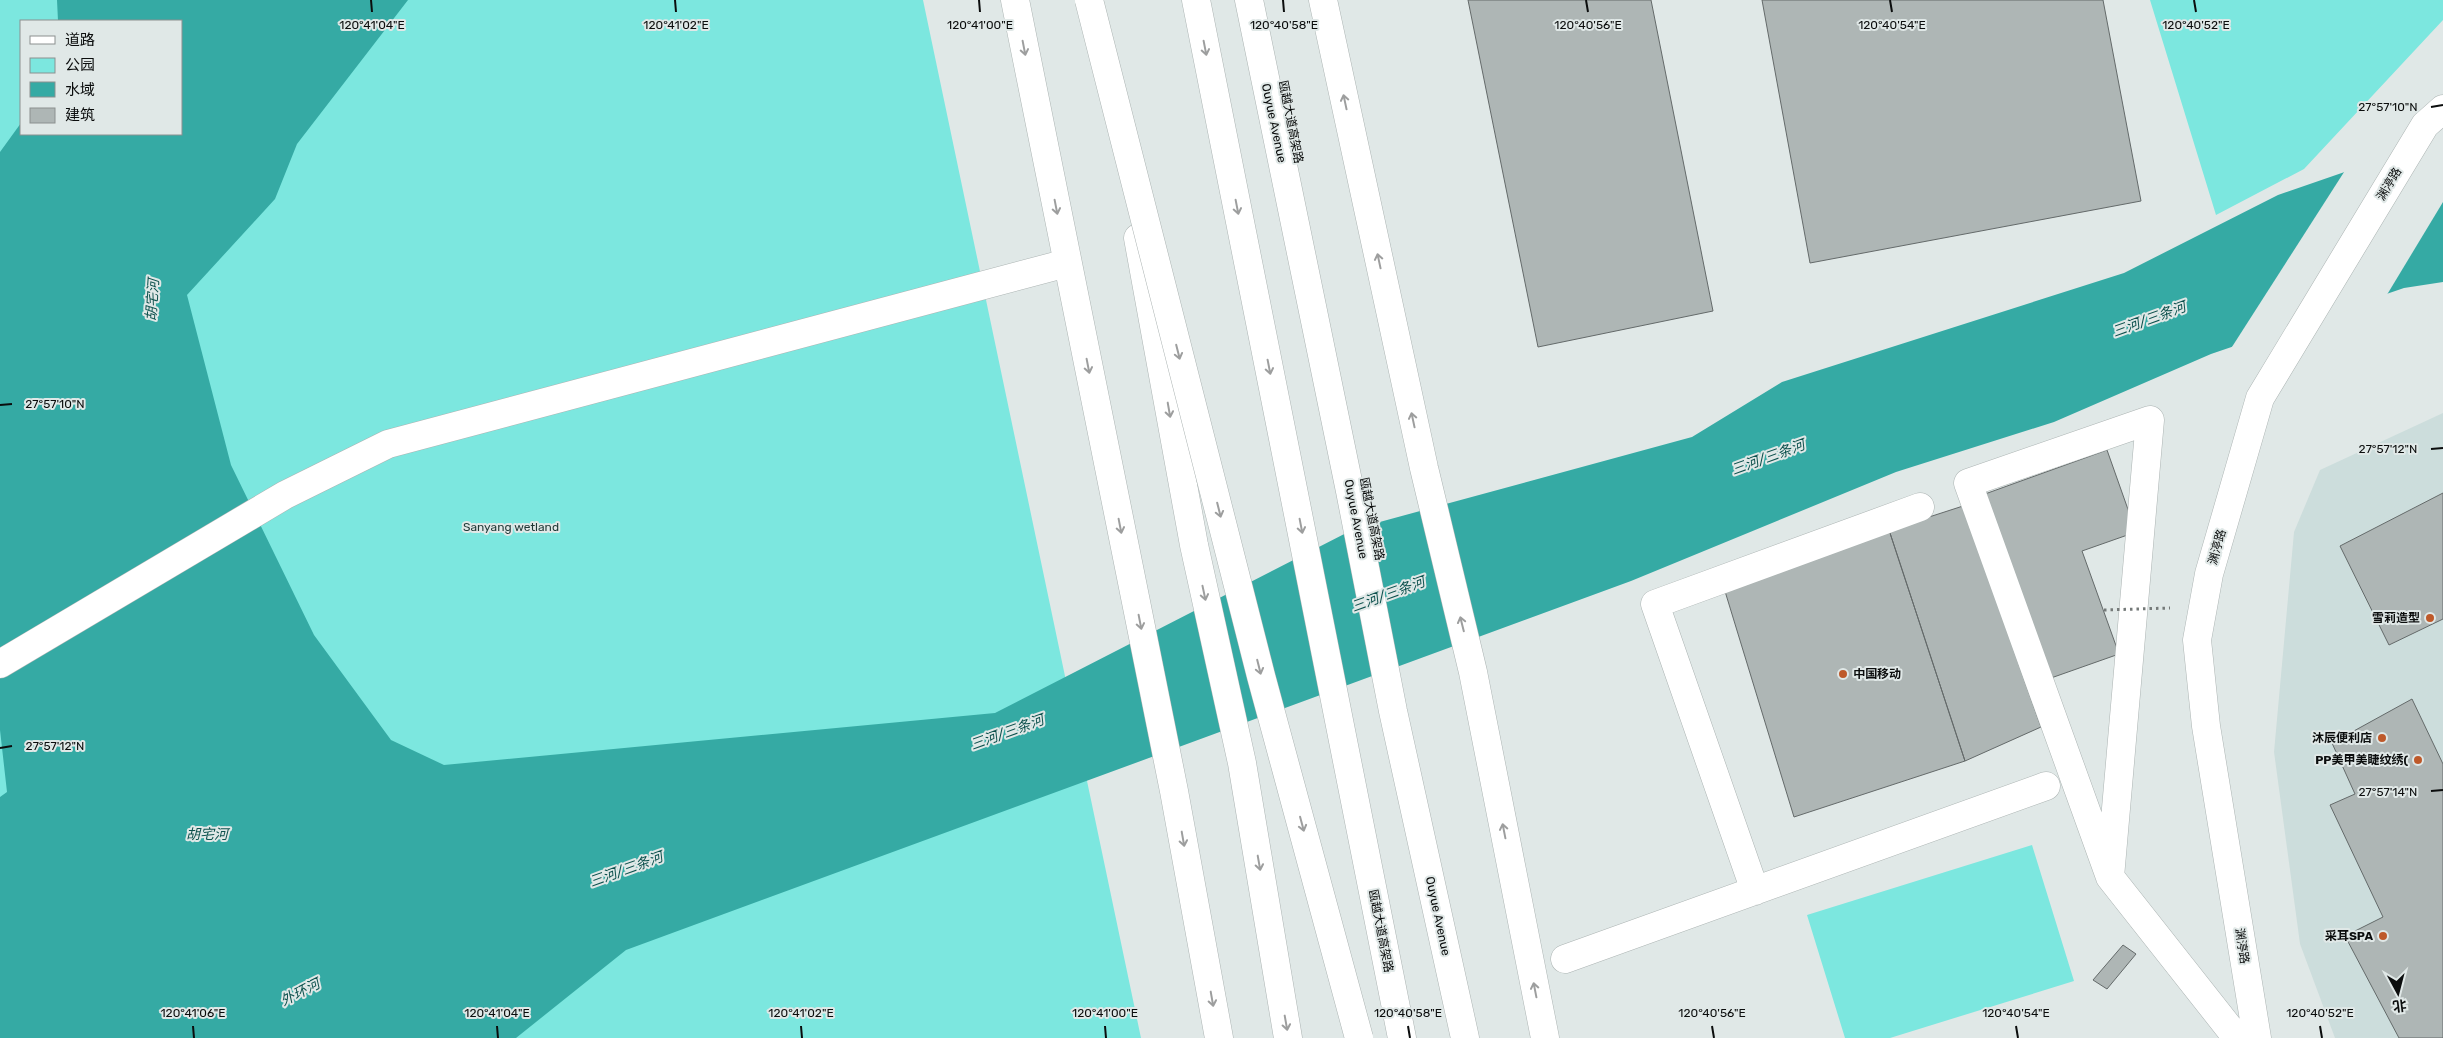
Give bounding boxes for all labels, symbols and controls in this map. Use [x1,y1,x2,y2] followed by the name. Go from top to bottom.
[339,18,405,32] text: 120°41'04"E
[643,18,709,32] text: 120°41'02"E
[947,18,1013,32] text: 120°41'00"E
[1250,18,1318,32] text: 120°40'58"E
[1554,18,1622,32] text: 120°40'56"E
[1858,18,1926,32] text: 120°40'54"E
[2162,18,2230,32] text: 120°40'52"E
[20,20,182,135] legend
[65,31,95,49] text: 道路
[1020,39,1029,55] one-way arrow
[1201,39,1211,55] one-way arrow
[65,56,95,74] text: 公园
[1276,79,1306,165] street label: 瓯越大道高架路
[65,81,95,99] text: 水域
[1259,82,1289,164] street label: Ouyue Avenue
[1340,95,1349,111] one-way arrow
[2358,100,2418,114] text: 27°57'10"N
[65,106,95,124] text: 建筑
[2374,165,2404,203] street label: 渊渟路
[1052,199,1061,215] one-way arrow
[1233,199,1242,215] one-way arrow
[1374,254,1383,270] one-way arrow
[143,276,163,322] water label: 胡宅河
[2110,297,2191,341] water label: 三河/三条河
[1174,344,1184,360] one-way arrow
[1084,358,1094,374] one-way arrow
[1265,358,1274,374] one-way arrow
[25,397,85,411] text: 27°57'10"N
[1165,401,1175,417] one-way arrow
[1408,413,1417,429] one-way arrow
[1729,435,1810,479] water label: 三河/三条河
[2359,442,2417,456] text: 27°57'12"N
[1357,476,1387,562] street label: 瓯越大道高架路
[1341,478,1371,560] street label: Ouyue Avenue
[1214,501,1224,517] one-way arrow
[1116,517,1126,533] one-way arrow
[1296,518,1306,534] one-way arrow
[463,520,559,534] park label: Sanyang wetland
[2205,528,2229,566] street label: 渊渟路
[1349,572,1430,616] water label: 三河/三条河
[1200,584,1210,600] one-way arrow
[2372,611,2420,625] place label: 雪莉造型
[2424,612,2436,624] marker: 雪莉造型
[1136,614,1145,630] one-way arrow
[1457,617,1466,633] one-way arrow
[1255,659,1264,675] one-way arrow
[1853,667,1901,681] place label: 中国移动
[1837,668,1849,680] marker: 中国移动
[968,710,1049,754] water label: 三河/三条河
[2312,731,2372,745] place label: 沐辰便利店
[2376,732,2388,744] marker: 沐辰便利店
[26,739,84,753] text: 27°57'12"N
[2315,753,2408,767] place label: PP美甲美睫纹绣(
[2412,754,2424,766] marker: PP美甲美睫纹绣(
[2359,785,2417,799] text: 27°57'14"N
[1298,816,1307,832] one-way arrow
[1499,823,1508,839] one-way arrow
[186,826,231,843] water label: 胡宅河
[1178,831,1188,847] one-way arrow
[587,847,668,891] water label: 三河/三条河
[1254,854,1264,870] one-way arrow
[1423,875,1453,957] street label: Ouyue Avenue
[1366,888,1396,974] street label: 瓯越大道高架路
[2232,927,2252,965] street label: 渊渟路
[2325,929,2373,943] place label: 采耳SPA
[2377,930,2389,942] marker: 采耳SPA
[2373,968,2423,1018] north arrow
[278,974,325,1010] water label: 外环河
[1530,983,1540,999] one-way arrow
[1208,990,1218,1006] one-way arrow
[2392,996,2408,1015] text: 北
[160,1006,226,1020] text: 120°41'06"E
[464,1006,530,1020] text: 120°41'04"E
[768,1006,834,1020] text: 120°41'02"E
[1072,1006,1138,1020] text: 120°41'00"E
[1374,1006,1442,1020] text: 120°40'58"E
[1678,1006,1746,1020] text: 120°40'56"E
[1982,1006,2050,1020] text: 120°40'54"E
[2286,1006,2354,1020] text: 120°40'52"E
[1281,1015,1291,1031] one-way arrow

